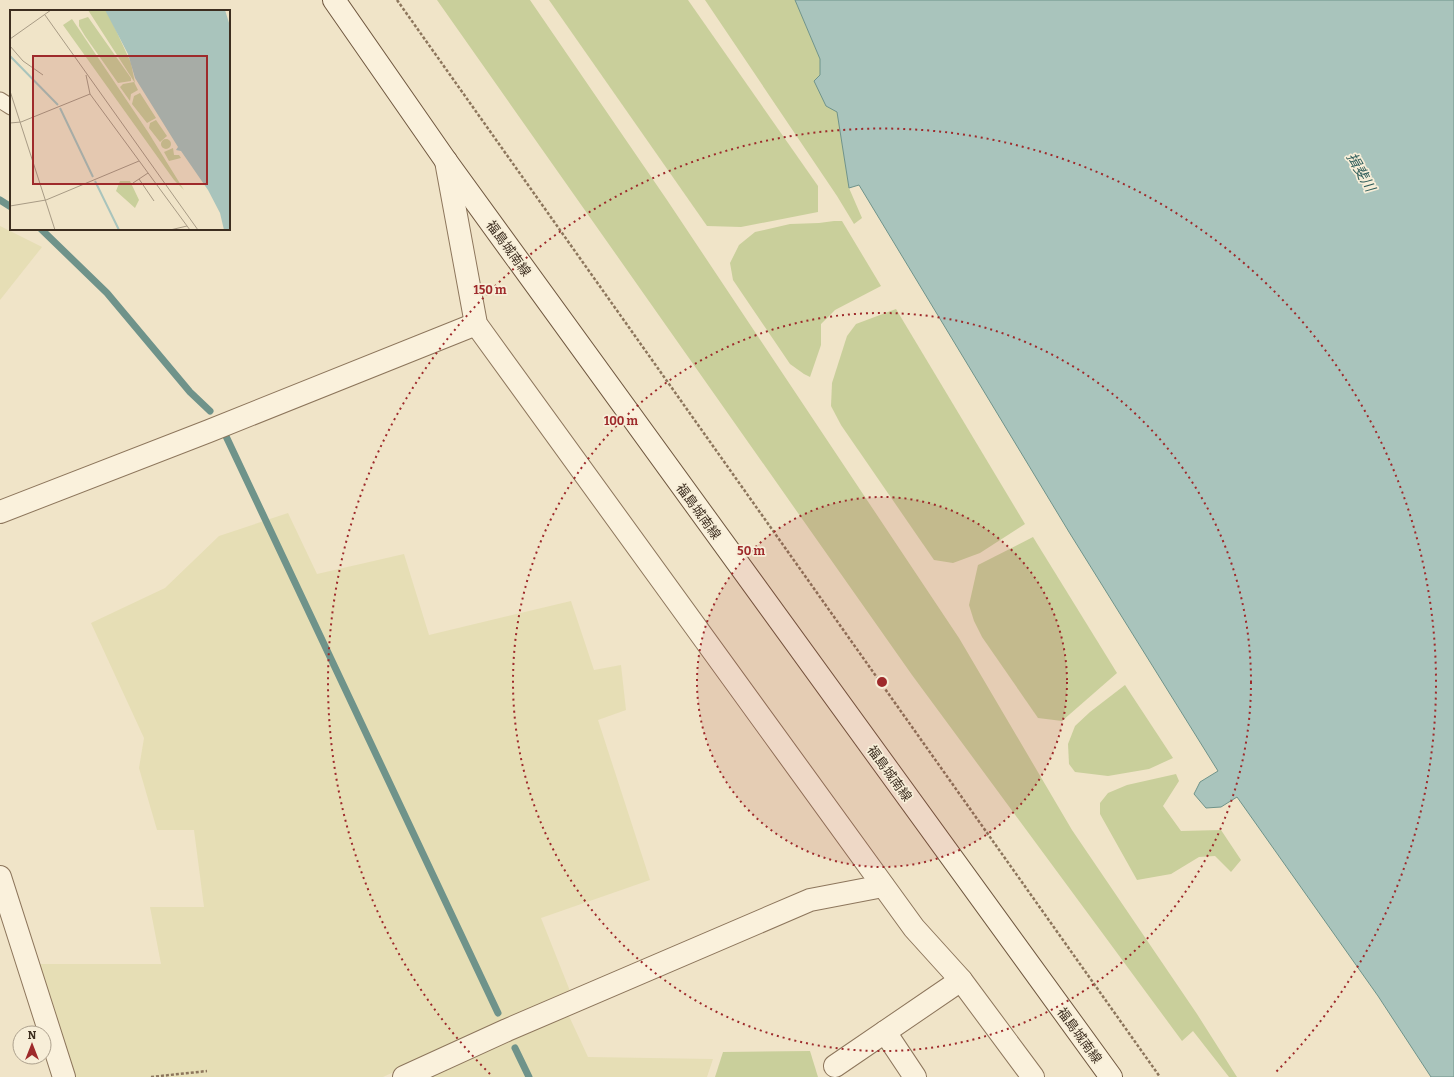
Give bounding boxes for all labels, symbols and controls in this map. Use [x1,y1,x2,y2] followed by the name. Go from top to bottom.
[10,10,230,230] inset map
[1343,150,1379,196] water label: 揖斐川
[483,218,534,279] street label: 福島城南線
[474,283,507,297] text: 150 m
[604,414,639,428] text: 100 m
[673,481,724,542] street label: 福島城南線
[737,544,765,558] text: 50 m
[875,675,889,689] centre of rings
[864,743,915,804] street label: 福島城南線
[1054,1005,1105,1066] street label: 福島城南線
[12,1025,52,1065] north arrow
[28,1029,37,1042] text: N

